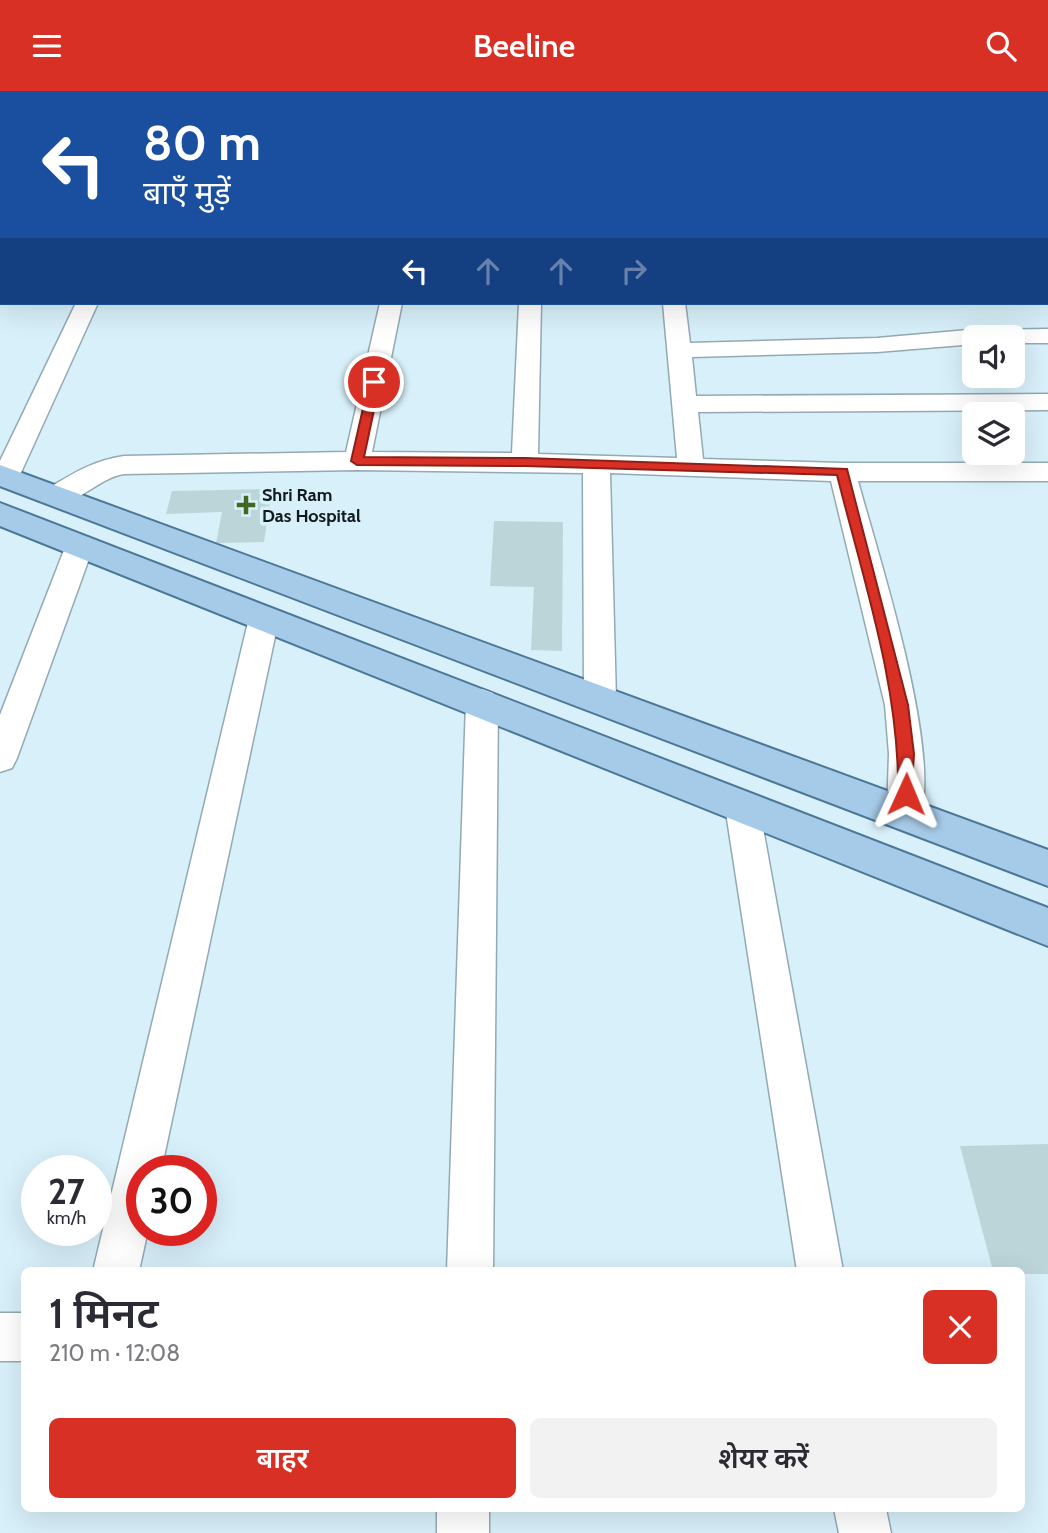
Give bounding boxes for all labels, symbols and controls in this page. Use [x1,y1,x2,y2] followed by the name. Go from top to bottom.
[473,26,575,65] text: Beeline
[28,27,66,65] icon: menu
[982,27,1020,65] icon: search
[143,113,261,172] text: 80 m
[28,119,119,210] icon: left
[143,173,231,212] text: बाएँ मुड़ें
[396,252,434,290] icon: left
[469,252,507,290] icon: ahead
[542,252,580,290] icon: ahead
[615,252,653,290] icon: right
[962,325,1025,465] map controls
[962,325,1025,388] button: sound
[344,352,404,412] pin
[355,363,393,401] icon: arrive
[962,402,1025,465] button: layers
[262,484,361,527] place label: Shri Ram Das Hospital
[236,495,256,515] marker: Shri Ram Das Hospital
[869,757,943,831] position arrow
[126,1155,217,1246] speed limit sign: 30
[48,1170,85,1213] text: 27
[47,1207,86,1229] text: km/h
[49,1287,159,1339] text: 1 मिनट
[923,1290,997,1364] button: close
[49,1339,180,1367] text: 210 m · 12:08
[49,1418,516,1498] button: बाहर
[530,1418,997,1498] button: शेयर करें

